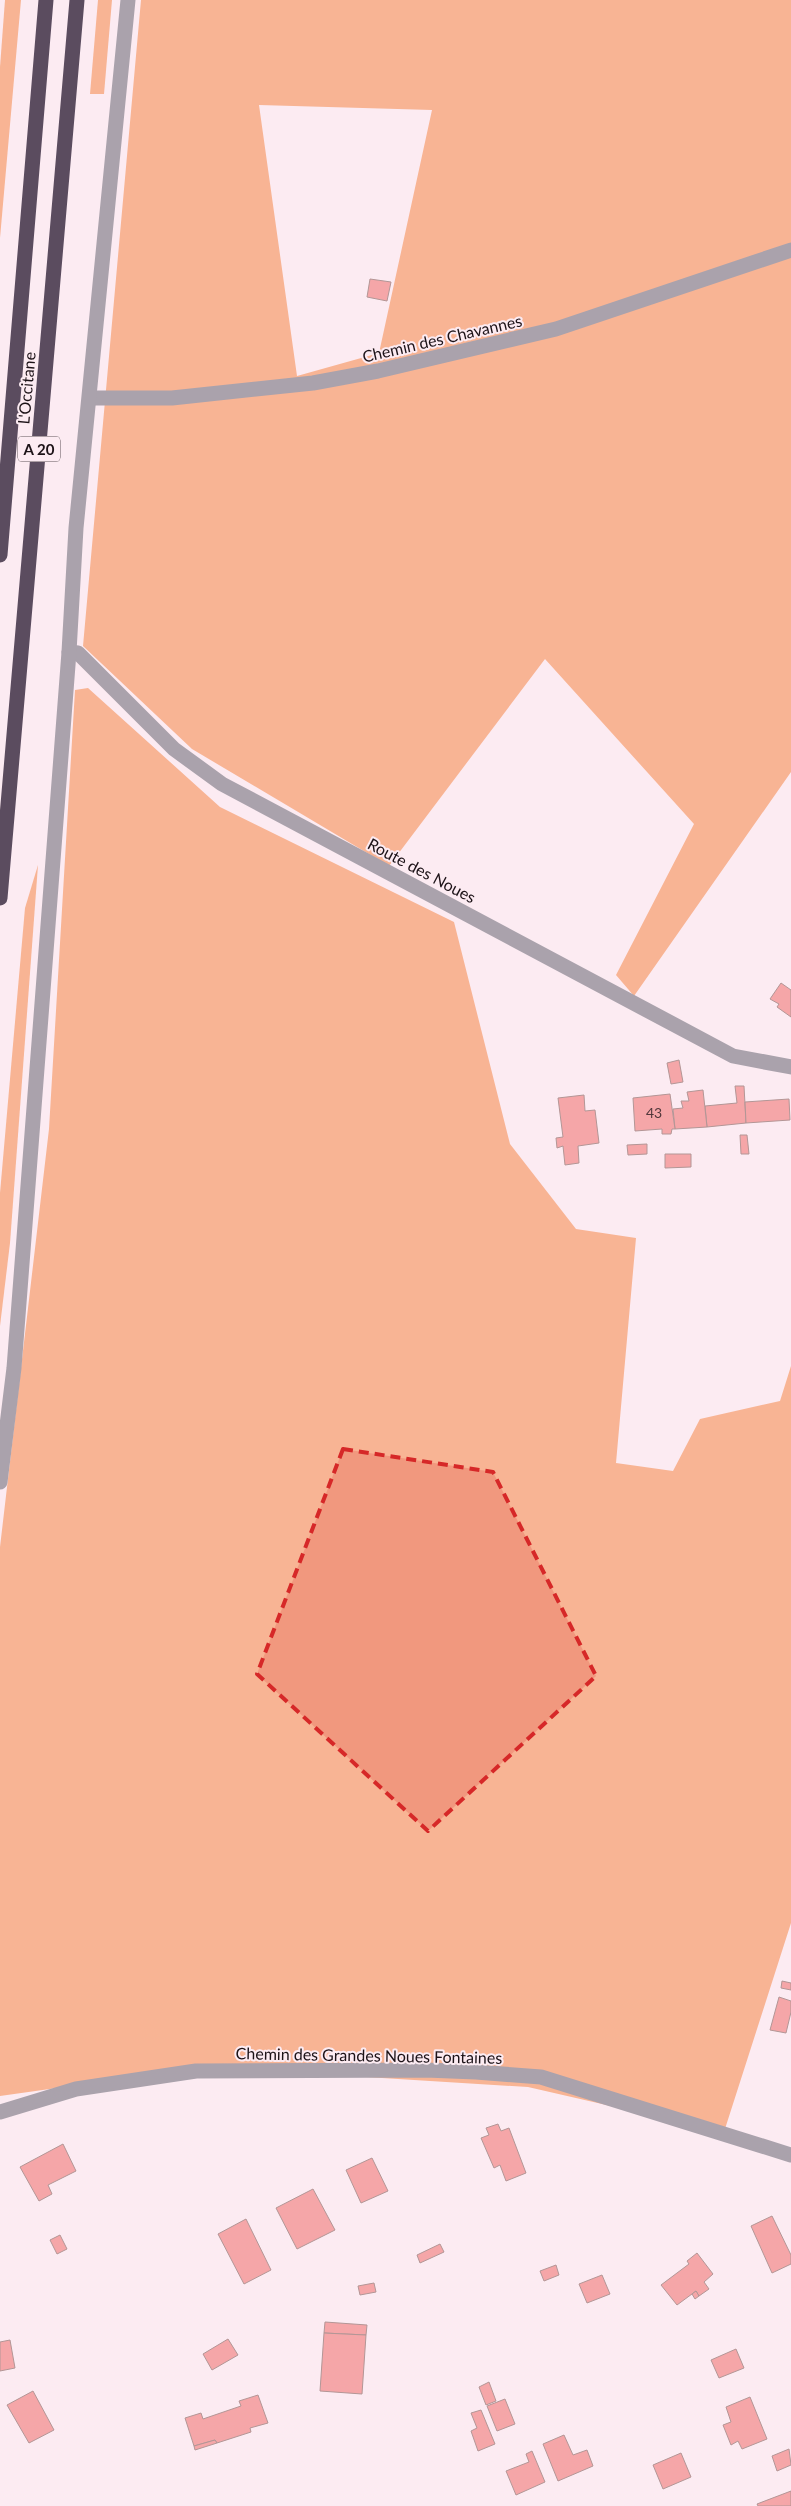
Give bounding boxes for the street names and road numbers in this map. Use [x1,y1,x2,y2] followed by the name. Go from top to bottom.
[360,310,524,366] street label: Chemin des Chavannes
[13,351,39,425] street label: L'Occitane
[18,436,60,462] road number: A 20
[365,834,479,906] street label: Route des Noues
[236,2043,503,2067] street label: Chemin des Grandes Noues Fontaines

